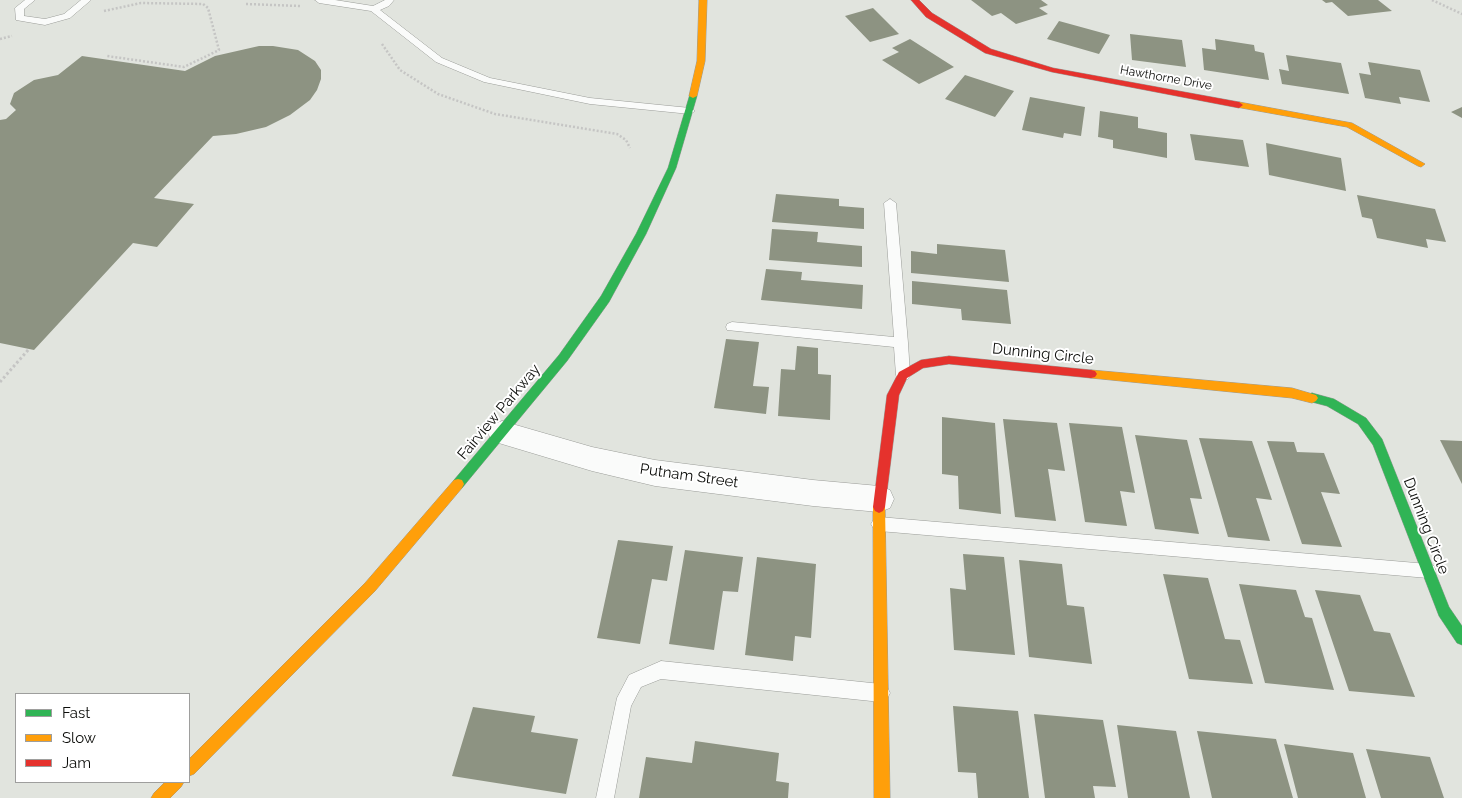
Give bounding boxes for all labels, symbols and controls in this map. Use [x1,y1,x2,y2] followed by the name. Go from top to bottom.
[1119,63,1213,93] street label: Hawthorne Drive
[991,340,1095,368] street label: Dunning Circle
[454,361,544,463] street label: Fairview Parkway
[639,460,739,492] street label: Putnam Street
[1399,475,1453,577] street label: Dunning Circle
[15,693,190,783] legend
[62,704,90,722] text: Fast
[62,729,96,747] text: Slow
[62,754,91,772] text: Jam

